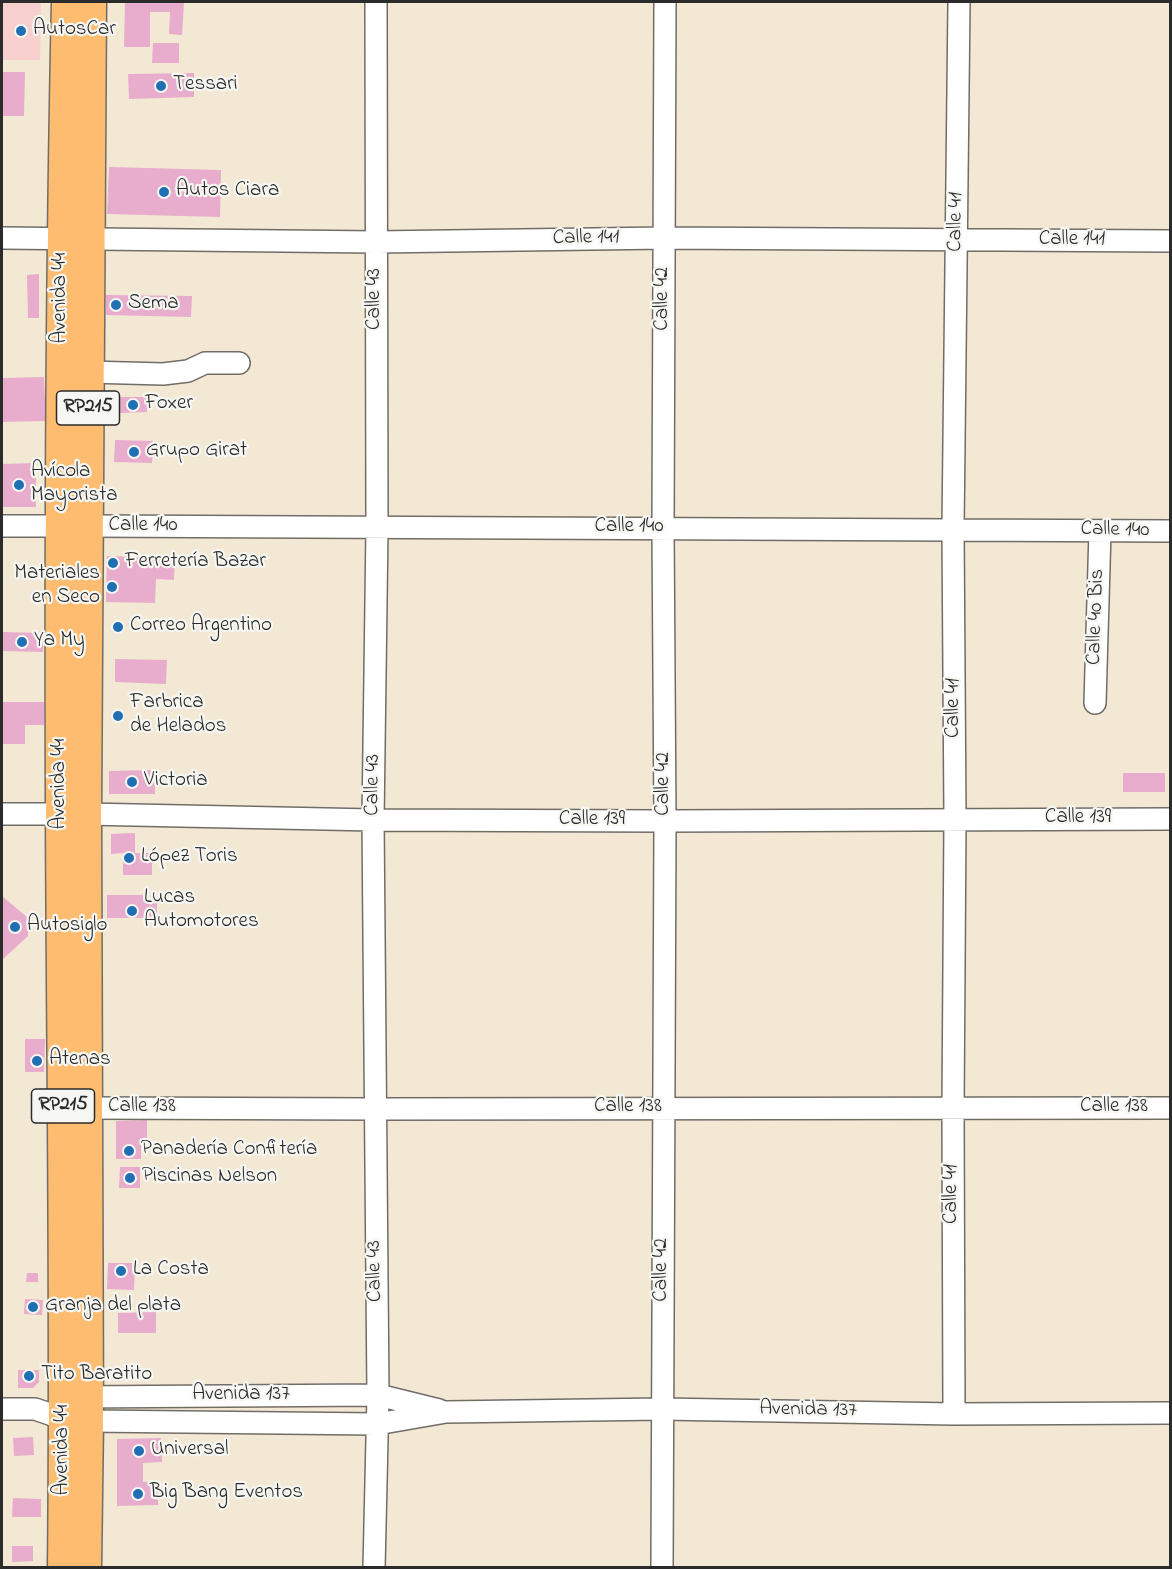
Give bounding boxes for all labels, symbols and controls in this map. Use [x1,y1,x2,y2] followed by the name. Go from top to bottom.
[33,18,116,44] place label: AutosCar
[14,24,28,38] marker: AutosCar
[173,73,237,99] place label: Tessari
[154,79,168,93] marker: Tessari
[176,179,279,205] place label: Autos Ciara
[157,185,171,199] marker: Autos Ciara
[944,192,970,252] street label: Calle 41
[552,226,620,252] street label: Calle 141
[1039,228,1105,254] street label: Calle 141
[49,253,75,343] street label: Avenida 44
[651,267,677,331] street label: Calle 42
[363,268,389,330] street label: Calle 43
[128,292,179,318] place label: Sema
[109,298,123,312] marker: Sema
[56,391,119,425] road number: RP215
[145,392,193,418] place label: Foxer
[126,398,140,412] marker: Foxer
[146,439,247,465] place label: Grupo Girat
[127,445,141,459] marker: Grupo Girat
[31,460,118,510] place label: Avícola Mayorista
[12,478,26,492] marker: Avícola Mayorista
[109,514,177,540] street label: Calle 140
[595,515,663,541] street label: Calle 140
[1080,518,1150,544] street label: Calle 140
[125,550,266,576] place label: Ferretería Bazar
[106,556,120,570] marker: Ferretería Bazar
[14,562,100,612] place label: Materiales en Seco
[1083,569,1111,665] street label: Calle 40 Bis
[105,580,119,594] marker: Materiales en Seco
[130,614,272,640] place label: Correo Argentino
[111,620,125,634] marker: Correo Argentino
[34,629,85,655] place label: Ya My
[15,635,29,649] marker: Ya My
[942,678,968,738] street label: Calle 41
[130,691,226,741] place label: Farbrica de Helados
[111,709,125,723] marker: Farbrica de Helados
[48,739,74,829] street label: Avenida 44
[652,752,678,816] street label: Calle 42
[361,754,387,816] street label: Calle 43
[144,769,208,795] place label: Victoria
[125,775,139,789] marker: Victoria
[1045,806,1111,832] street label: Calle 139
[559,808,625,834] street label: Calle 139
[141,845,238,871] place label: López Toris
[122,851,136,865] marker: López Toris
[144,886,259,936] place label: Lucas Automotores
[125,904,139,918] marker: Lucas Automotores
[27,914,107,940] place label: Autosiglo
[8,920,22,934] marker: Autosiglo
[49,1048,111,1074] place label: Atenas
[30,1054,44,1068] marker: Atenas
[32,1089,94,1123] road number: RP215
[108,1095,176,1121] street label: Calle 138
[594,1095,662,1121] street label: Calle 138
[1080,1095,1148,1121] street label: Calle 138
[141,1138,317,1164] place label: Panadería Confitería
[122,1144,136,1158] marker: Panadería Confitería
[940,1164,966,1224] street label: Calle 41
[142,1165,277,1191] place label: Piscinas Nelson
[123,1171,137,1185] marker: Piscinas Nelson
[650,1238,676,1302] street label: Calle 42
[363,1240,389,1302] street label: Calle 43
[133,1258,209,1284] place label: La Costa
[114,1264,128,1278] marker: La Costa
[45,1294,181,1320] place label: Granja del plata
[26,1300,40,1314] marker: Granja del plata
[41,1363,152,1389] place label: Tito Baratito
[22,1369,36,1383] marker: Tito Baratito
[192,1383,290,1409] street label: Avenida 137
[759,1398,857,1424] street label: Avenida 137
[51,1405,77,1495] street label: Avenida 44
[151,1438,229,1464] place label: Universal
[132,1444,146,1458] marker: Universal
[150,1481,303,1507] place label: Big Bang Eventos
[131,1487,145,1501] marker: Big Bang Eventos

